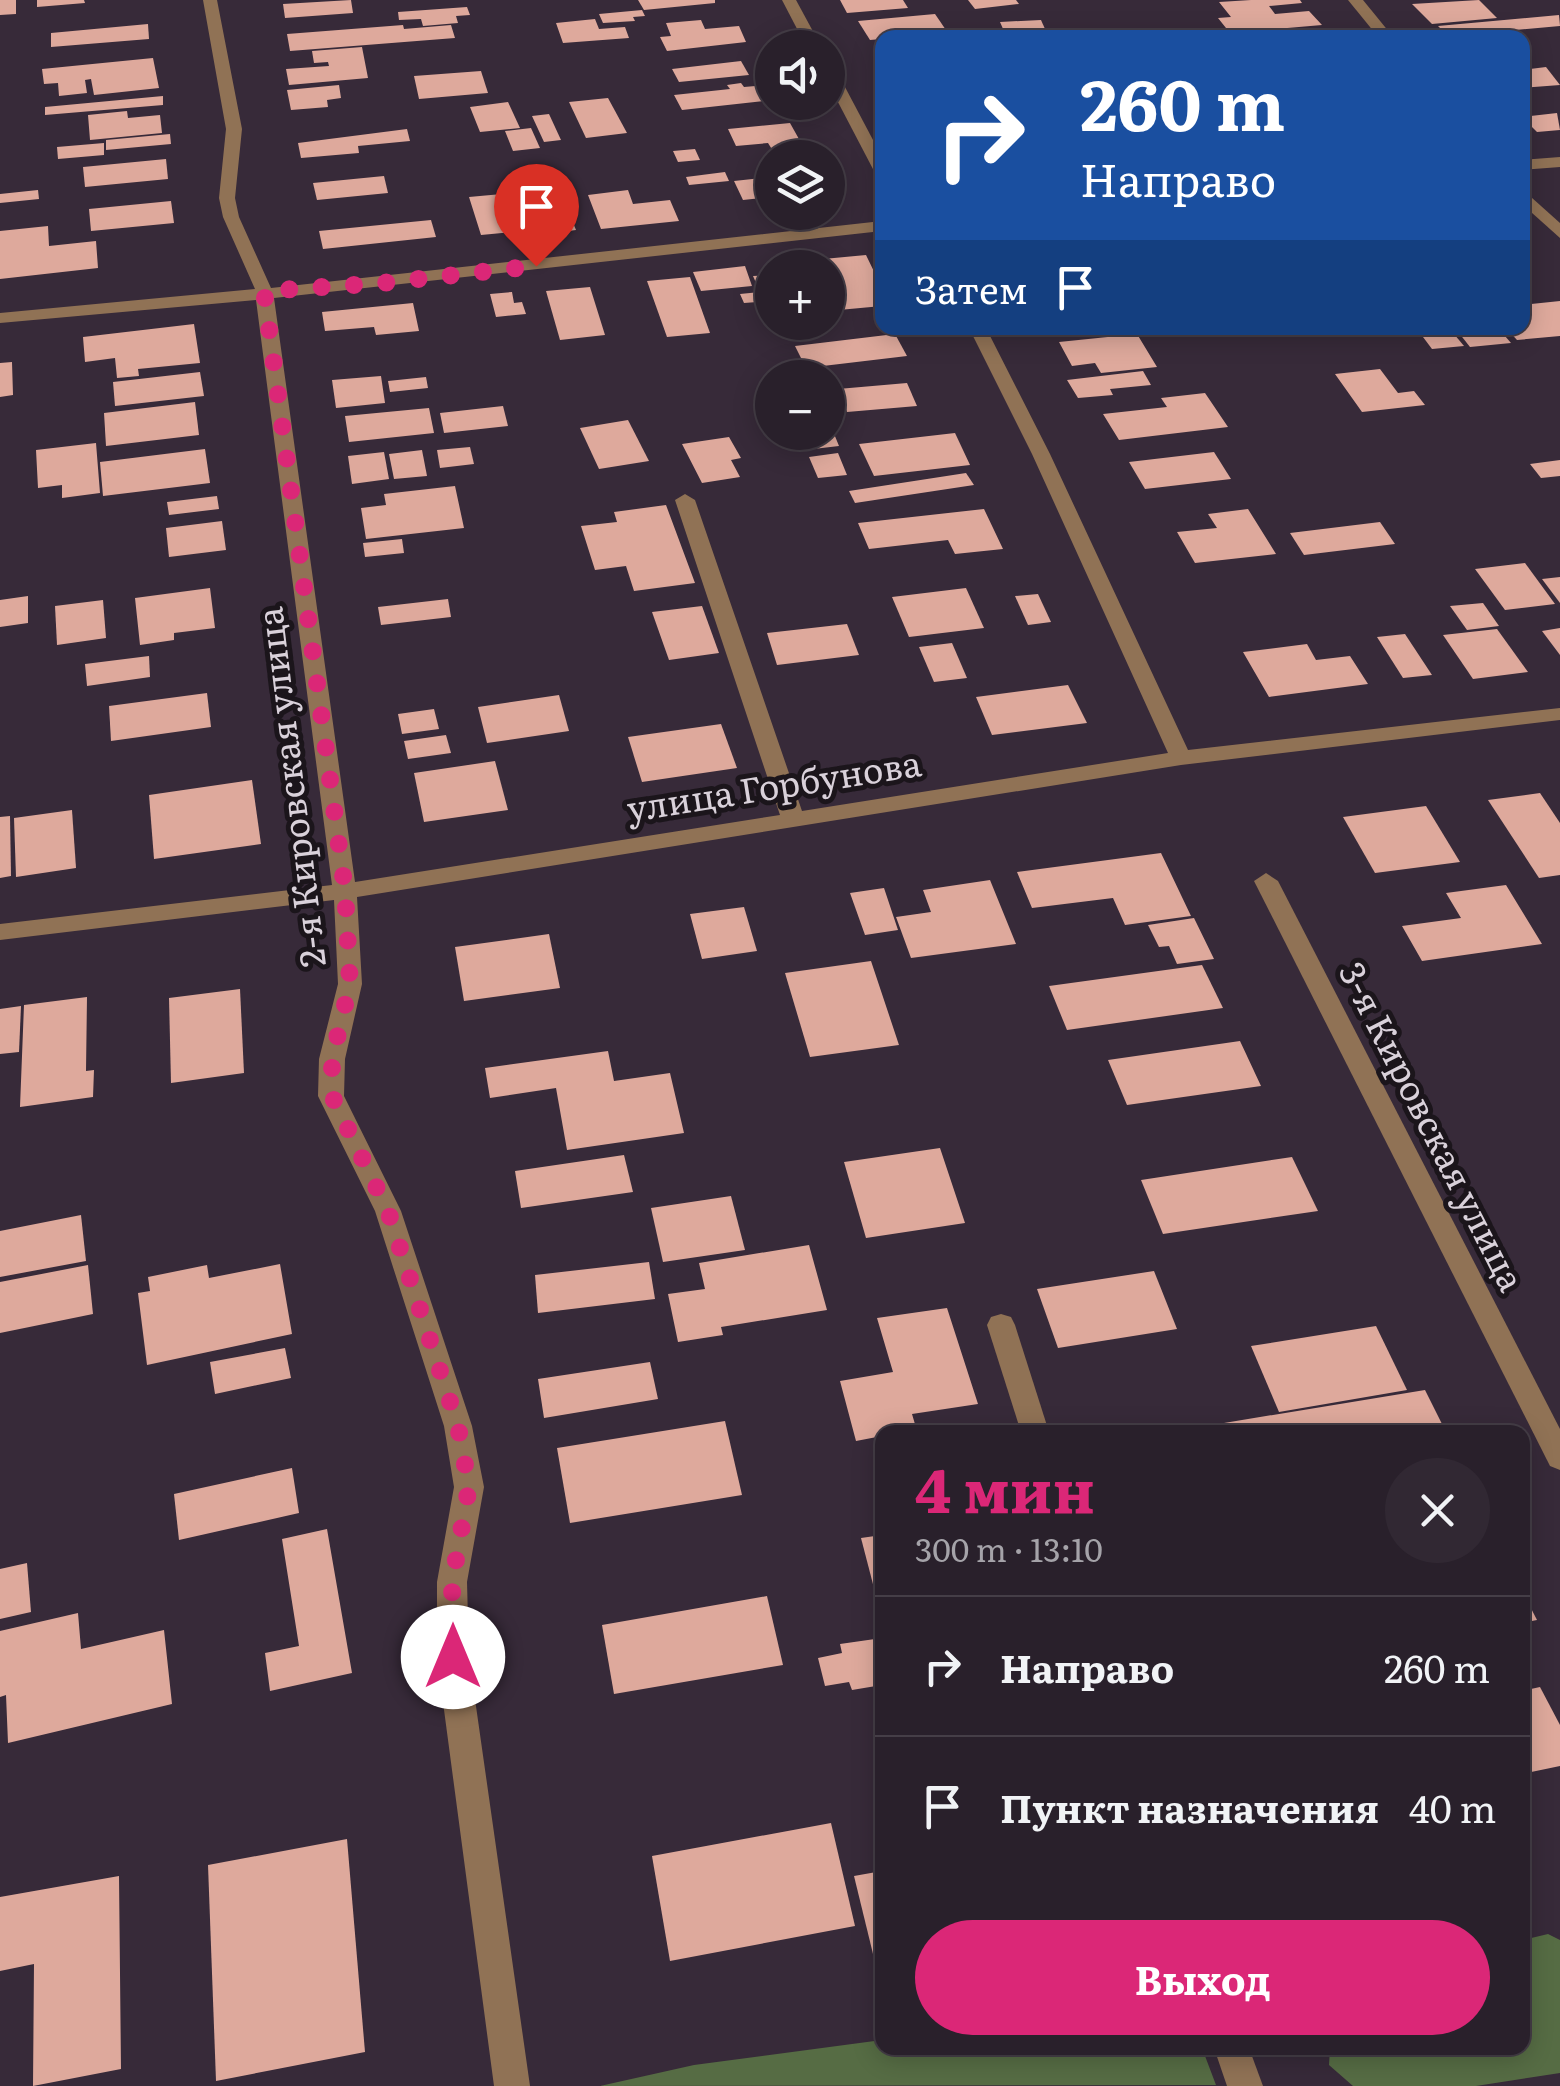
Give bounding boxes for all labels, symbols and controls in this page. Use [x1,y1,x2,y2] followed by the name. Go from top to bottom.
[755,30,845,450] map controls
[755,30,845,120] button: sound
[1080,49,1285,153] text: 260 m
[915,70,1045,200] icon: right
[755,140,845,230] button: layers
[1080,144,1276,211] text: Направо
[494,164,579,267] pin
[509,179,564,234] icon: arrive
[755,250,845,340] button: +
[915,259,1028,316] text: Затем
[1048,260,1103,315] icon: arrive
[755,360,845,450] button: −
[241,604,337,970] street label: 2-я Кировская улица
[623,735,925,833] street label: улица Горбунова
[1328,952,1539,1299] street label: 3-я Кировская улица
[915,1442,1095,1531] text: 4 мин
[1385,1458,1490,1563] button: close
[915,1524,1103,1572] text: 300 m · 13:10
[401,1605,505,1709] position arrow
[1000,1638,1174,1695] text: Направо
[1384,1638,1490,1695] text: 260 m
[915,1639,970,1694] icon: right
[1000,1778,1379,1835] text: Пункт назначения
[1409,1778,1496,1835] text: 40 m
[915,1779,970,1834] icon: arrive
[915,1920,1490,2035] button: Выход

